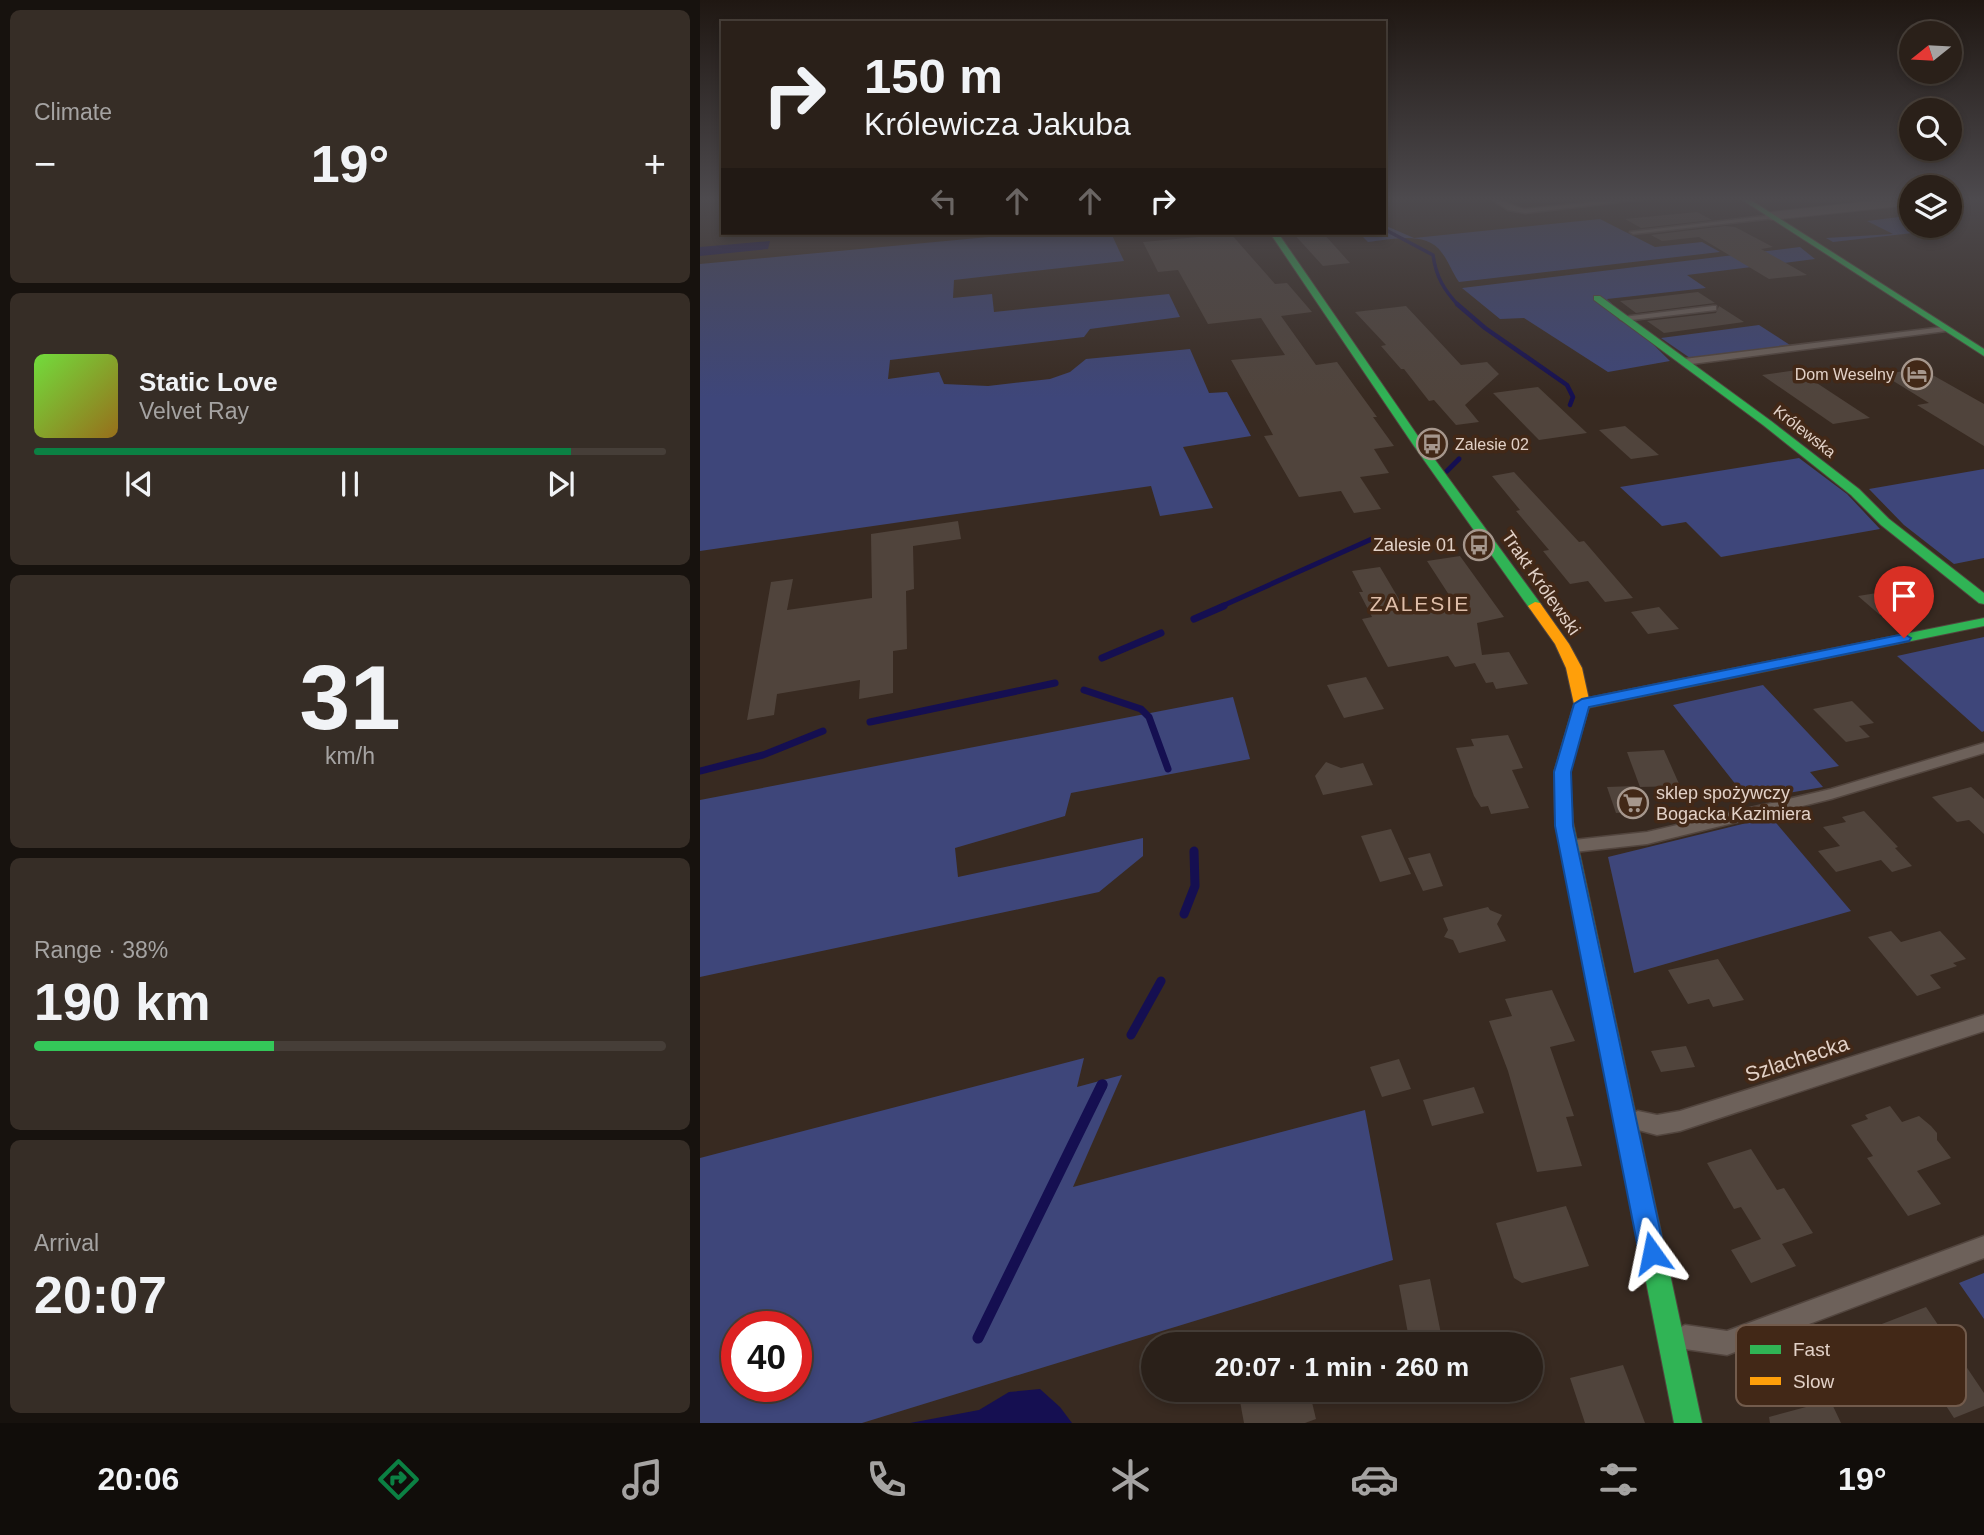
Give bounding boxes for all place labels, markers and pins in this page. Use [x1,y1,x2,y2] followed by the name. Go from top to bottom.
[1900,357,1934,391] hotel icon: Dom Weselny
[1795,366,1894,383] place label: Dom Weselny
[1415,427,1449,461] bus stop icon: Zalesie 02
[1455,436,1529,453] place label: Zalesie 02
[1462,528,1496,562] bus stop icon: Zalesie 01
[1373,535,1456,555] place label: Zalesie 01
[1874,566,1934,638] pin
[1656,783,1812,824] place label: sklep spożywczy Bogacka Kazimiera
[1616,786,1650,820] supermarket icon: sklep spożywczy Bogacka Kazimiera

